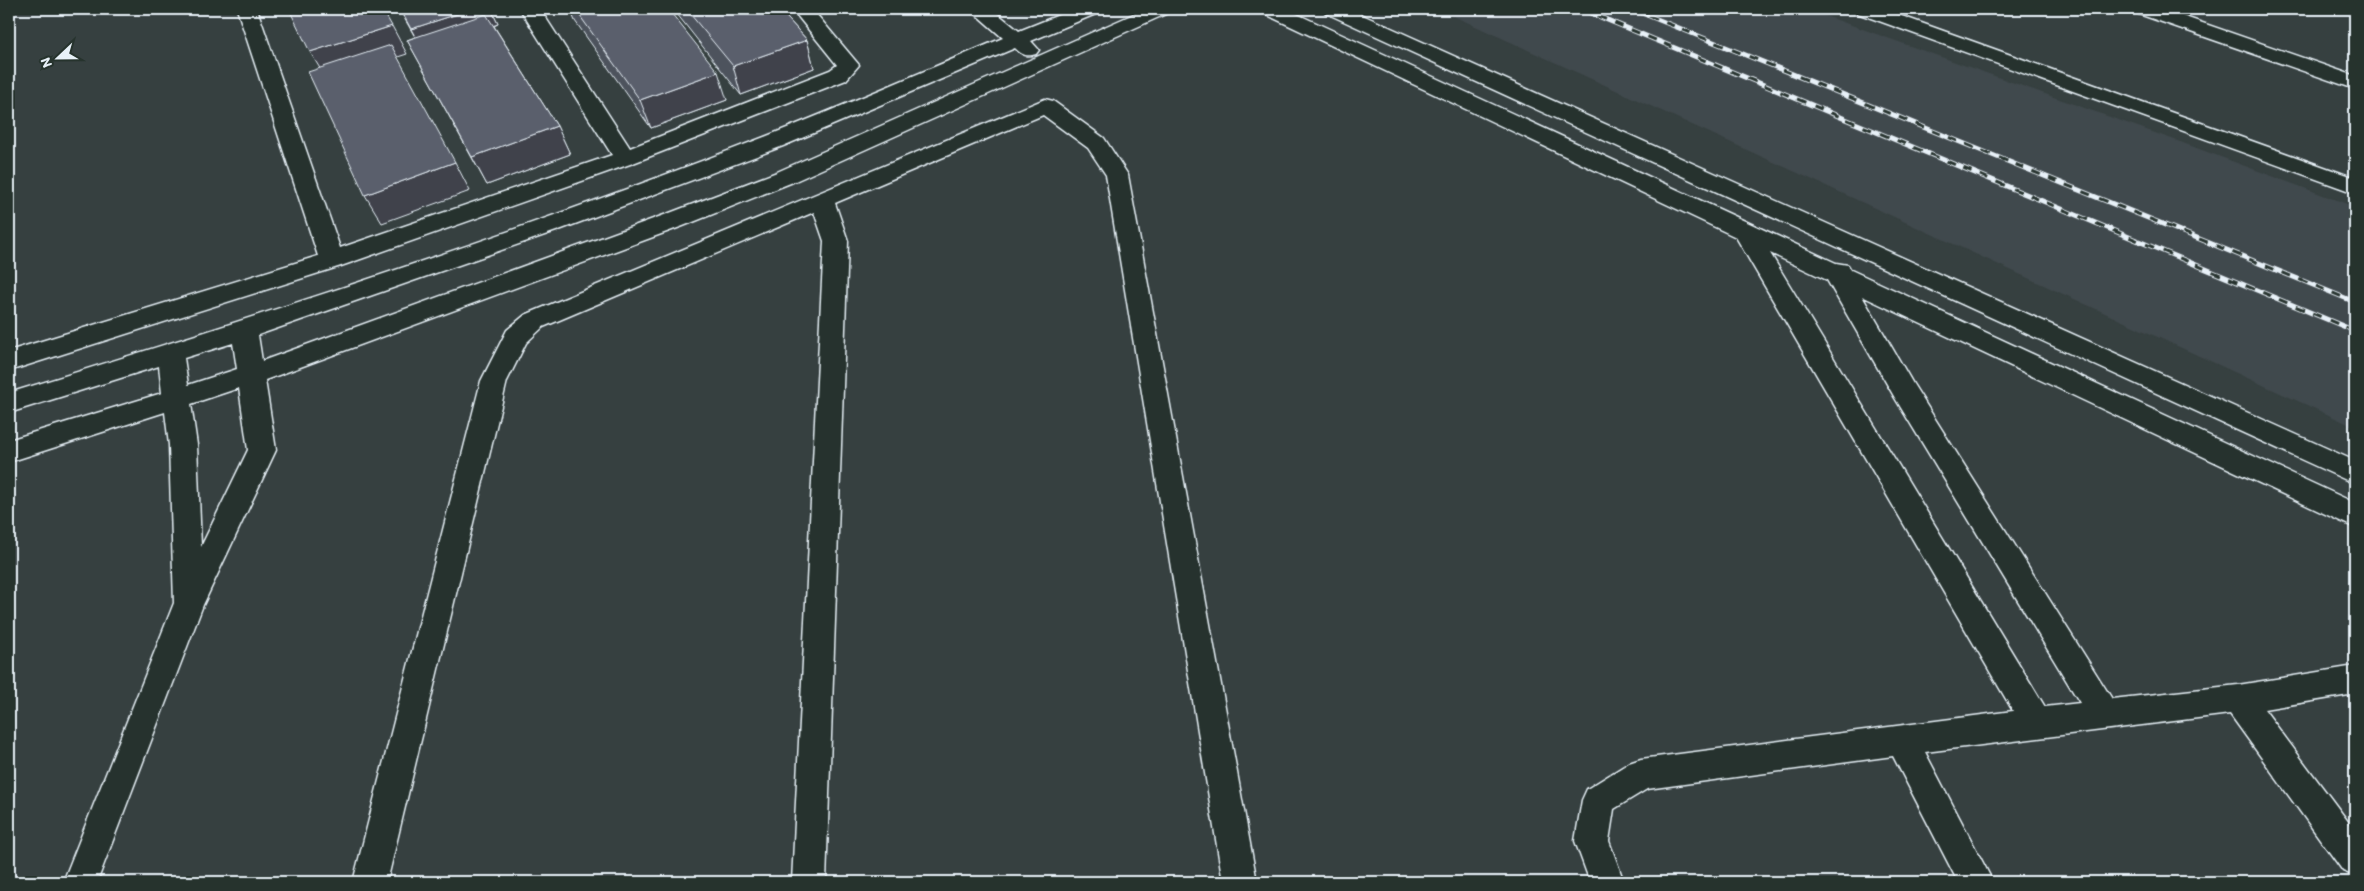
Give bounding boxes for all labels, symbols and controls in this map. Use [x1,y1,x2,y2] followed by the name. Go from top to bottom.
[32,32,82,82] north arrow
[37,55,56,70] text: N

